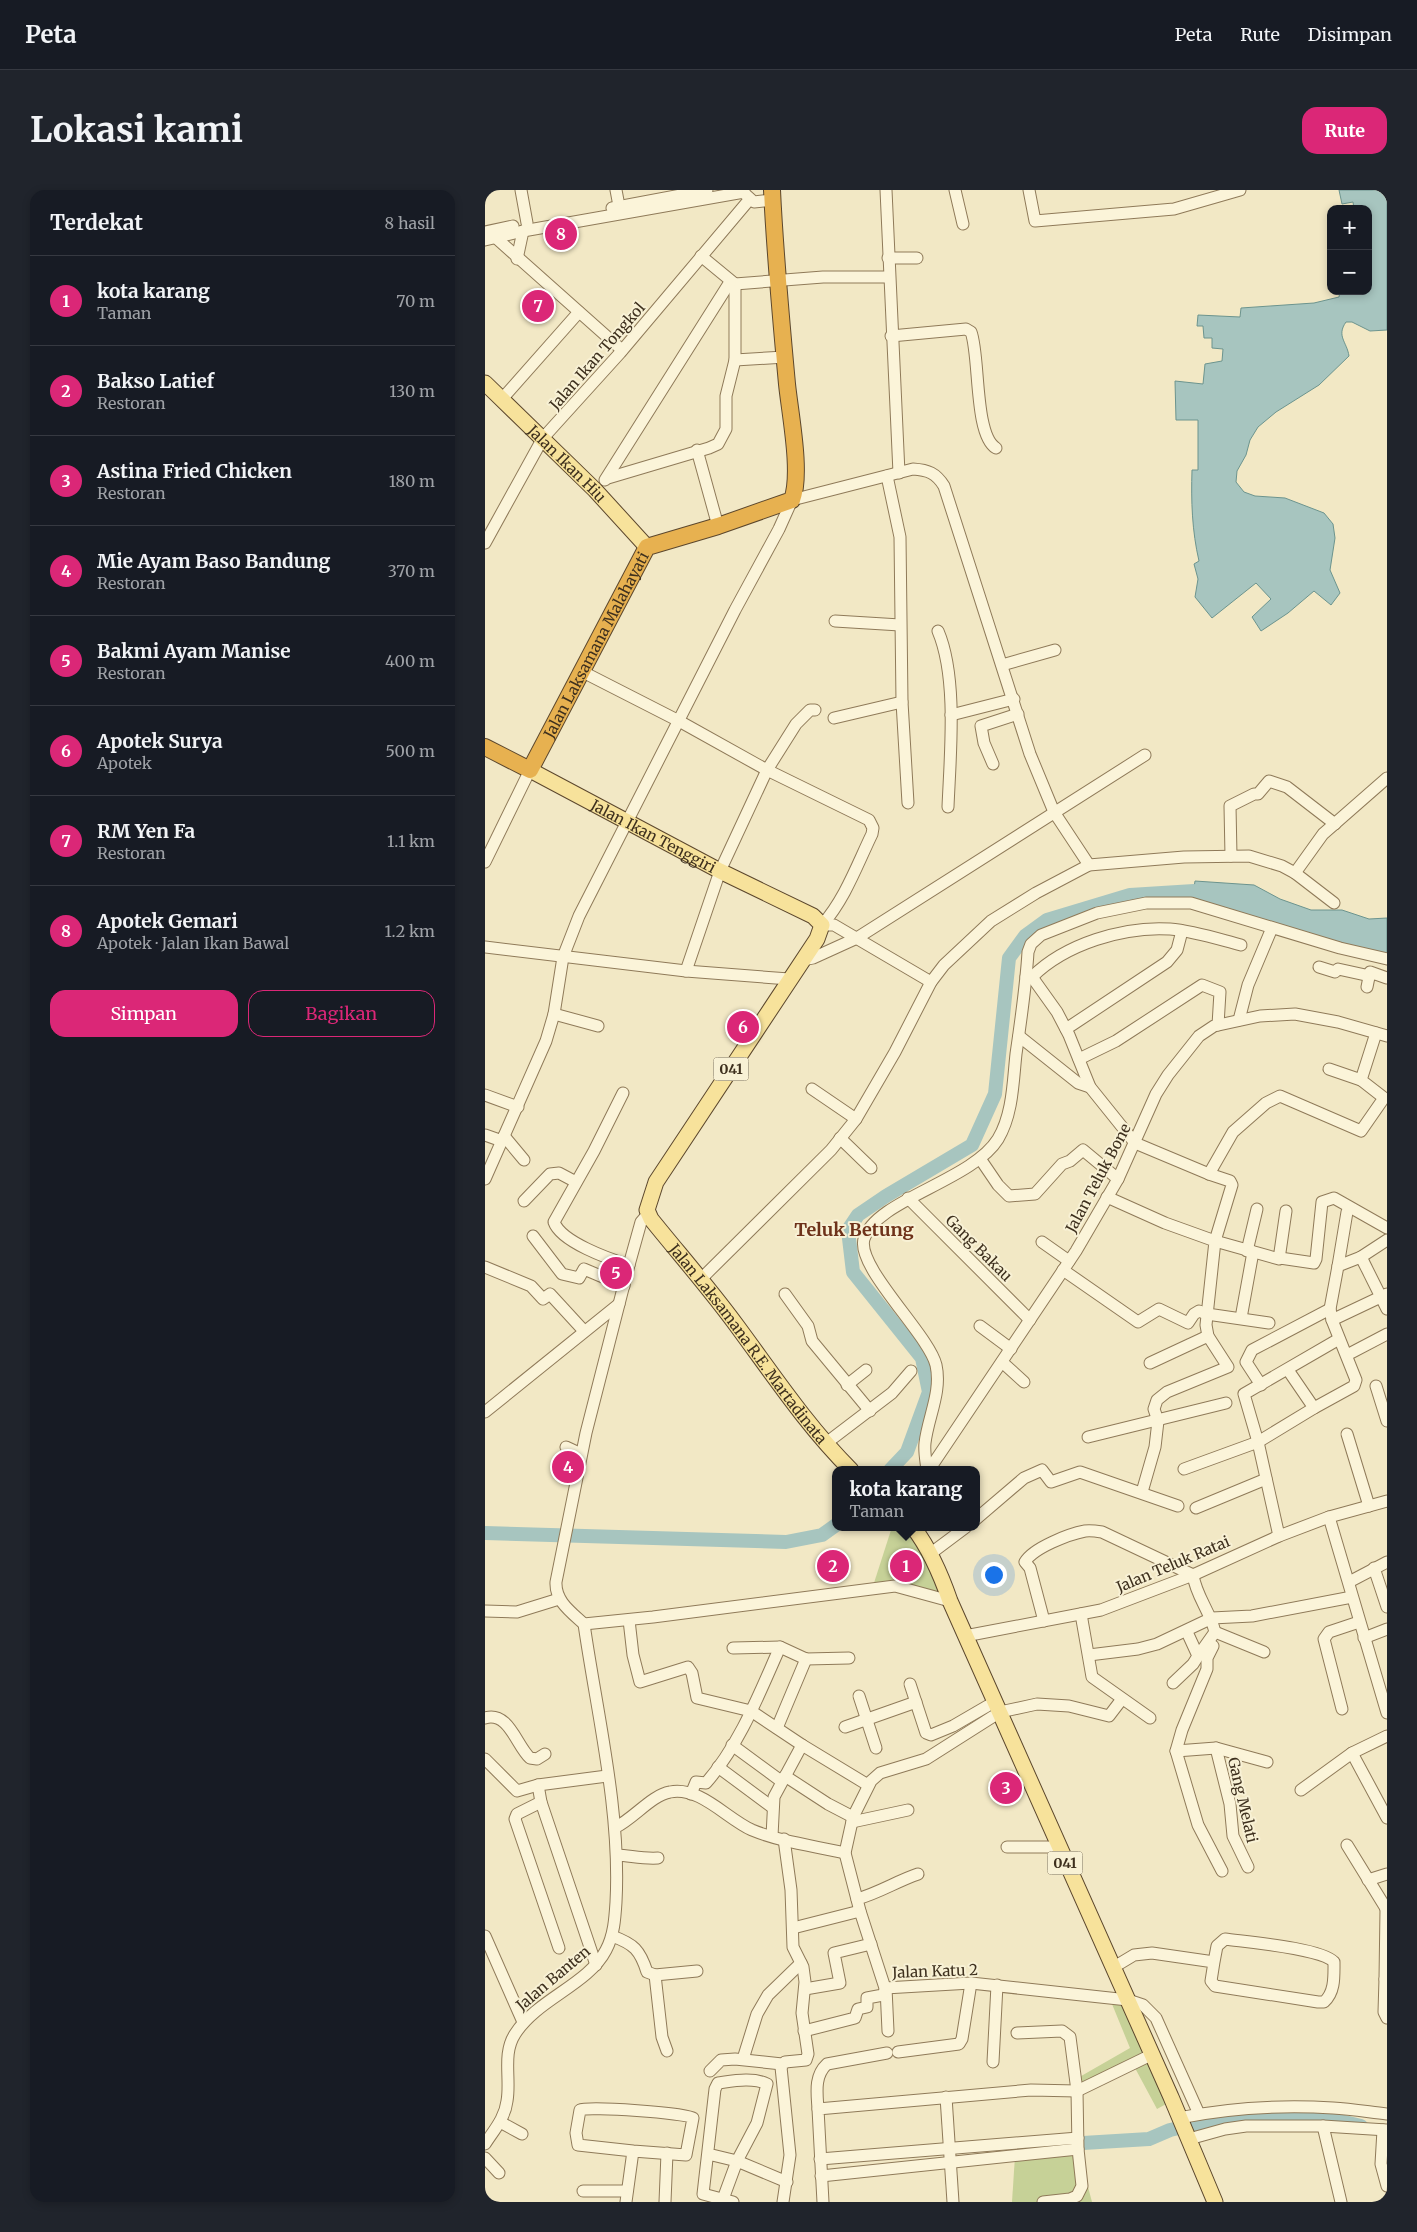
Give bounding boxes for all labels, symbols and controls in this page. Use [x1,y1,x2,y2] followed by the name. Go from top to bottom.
[25,19,77,50] text: Peta
[1175,23,1212,46] text: Peta
[1240,23,1280,46] text: Rute
[1308,23,1392,46] text: Disimpan
[1302,107,1387,154] button: Rute
[30,108,243,152] text: Lokasi kami
[1327,205,1372,295] map controls
[1327,205,1372,250] button: +
[50,209,143,236] text: Terdekat
[385,213,435,233] text: 8 hasil
[545,215,577,253] pin: 8
[1327,250,1372,295] button: −
[97,279,210,303] text: kota karang
[522,287,554,325] pin: 7
[62,291,70,311] text: 1
[396,291,435,311] text: 70 m
[545,298,649,414] street label: Jalan Ikan Tongkol
[97,303,151,323] text: Taman
[97,369,214,393] text: Bakso Latief
[61,381,71,401] text: 2
[389,381,435,401] text: 130 m
[97,393,166,413] text: Restoran
[523,420,611,506] street label: Jalan Ikan Hiu
[97,459,292,483] text: Astina Fried Chicken
[61,471,71,491] text: 3
[389,471,435,491] text: 180 m
[97,483,166,503] text: Restoran
[539,548,652,742] street label: Jalan Laksamana Malahayati
[97,549,331,573] text: Mie Ayam Baso Bandung
[61,561,71,581] text: 4
[388,561,435,581] text: 370 m
[97,573,166,593] text: Restoran
[97,639,291,663] text: Bakmi Ayam Manise
[61,651,71,671] text: 5
[385,651,435,671] text: 400 m
[97,663,166,683] text: Restoran
[97,729,223,753] text: Apotek Surya
[61,741,71,761] text: 6
[385,741,435,761] text: 500 m
[97,753,152,773] text: Apotek
[587,794,719,877] street label: Jalan Ikan Tenggiri
[97,819,195,843] text: RM Yen Fa
[61,831,71,851] text: 7
[387,831,435,851] text: 1.1 km
[97,843,166,863] text: Restoran
[97,909,238,933] text: Apotek Gemari
[61,921,71,941] text: 8
[384,921,435,941] text: 1.2 km
[97,933,289,953] text: Apotek · Jalan Ikan Bawal
[50,990,238,1037] button: Simpan
[248,990,435,1037] button: Bagikan
[727,1008,759,1046] pin: 6
[713,1058,749,1081] road number: 041
[1061,1120,1135,1237] street label: Jalan Teluk Bone
[942,1211,1016,1285] street label: Gang Bakau
[794,1218,914,1241] district label: Teluk Betung
[665,1239,831,1447] street label: Jalan Laksamana R.E. Martadinata
[600,1254,632,1292] pin: 5
[552,1448,584,1486] pin: 4
[832,1466,980,1531] popup
[850,1477,962,1501] text: kota karang
[850,1501,904,1521] text: Taman
[1113,1531,1233,1597] street label: Jalan Teluk Ratai
[817,1547,849,1585] pin: 2
[890,1547,922,1585] pin: 1
[981,1562,1007,1588] your location
[1224,1755,1262,1845] street label: Gang Melati
[990,1769,1022,1807] pin: 3
[1047,1852,1083,1875] road number: 041
[511,1941,594,2015] street label: Jalan Banten
[891,1960,978,1982] street label: Jalan Katu 2

